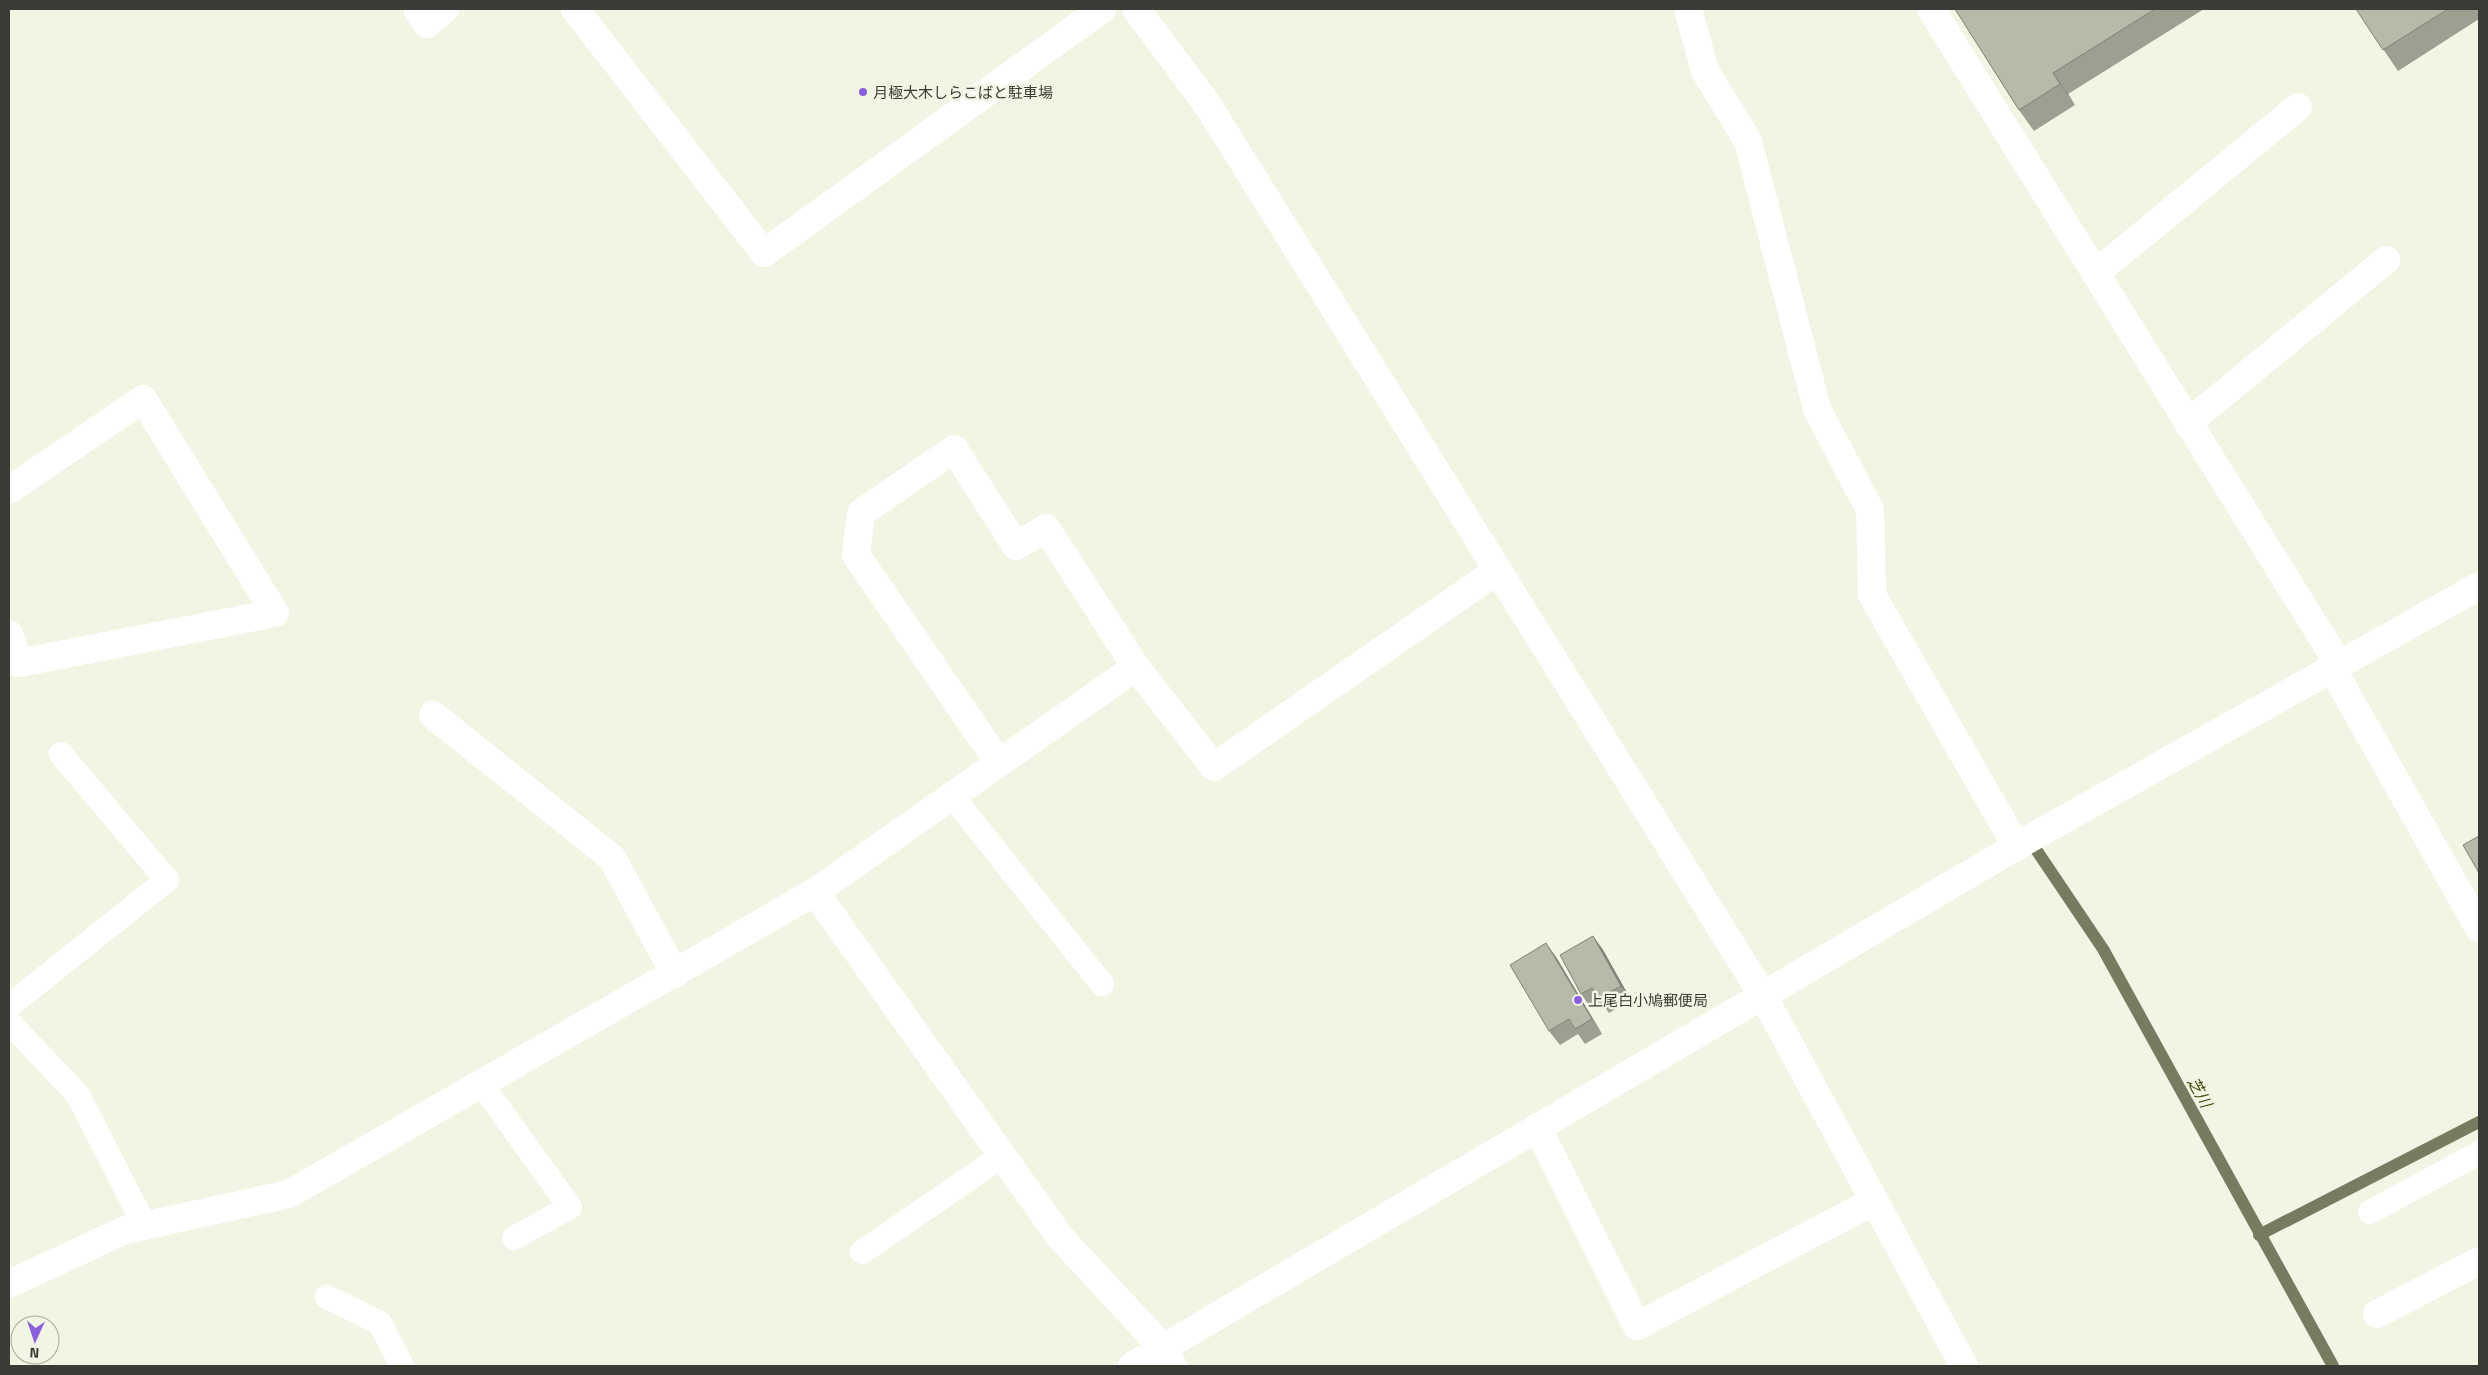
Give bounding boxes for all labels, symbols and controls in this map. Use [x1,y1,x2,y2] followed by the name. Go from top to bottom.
[873,81,1053,104] place label: 月極大木しらこばと駐車場
[857,86,869,98] marker: 月極大木しらこばと駐車場
[1588,989,1708,1012] place label: 上尾白小鳩郵便局
[1572,994,1584,1006] marker: 上尾白小鳩郵便局
[2182,1072,2219,1114] water label: 芝川
[10,1315,60,1365] north arrow
[29,1343,40,1364] text: N

